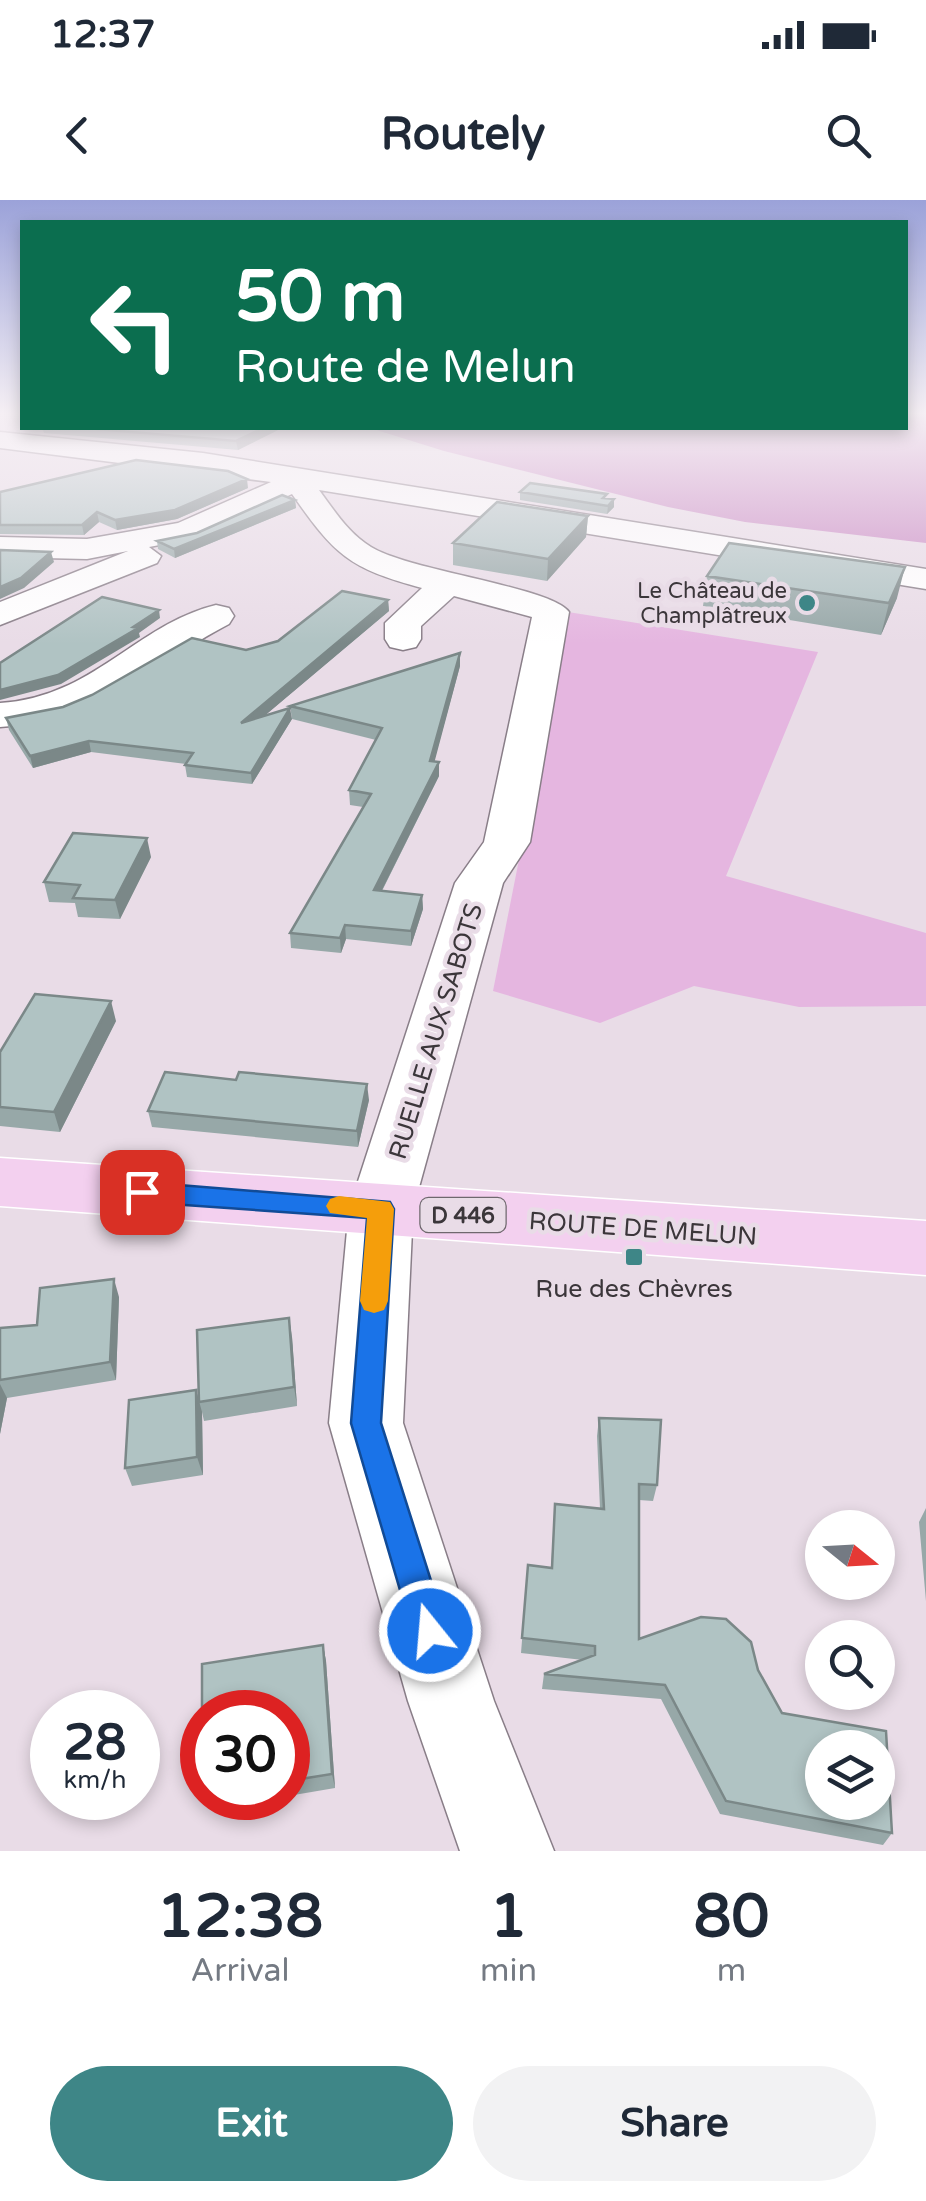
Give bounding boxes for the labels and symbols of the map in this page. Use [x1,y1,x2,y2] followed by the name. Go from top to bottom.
[637,578,787,629] place label: Le Château de Champlâtreux
[796,592,818,614] marker: Le Château de Champlâtreux
[383,900,489,1163] street label: RUELLE AUX SABOTS
[100,1150,185,1235] pin
[420,1198,506,1232] road number: D 446
[528,1206,758,1252] street label: ROUTE DE MELUN
[623,1246,645,1268] marker: Rue des Chèvres
[535,1274,733,1304] place label: Rue des Chèvres
[805,1510,895,1600] north arrow
[378,1579,482,1683] position arrow
[180,1690,310,1820] speed limit sign: 30

